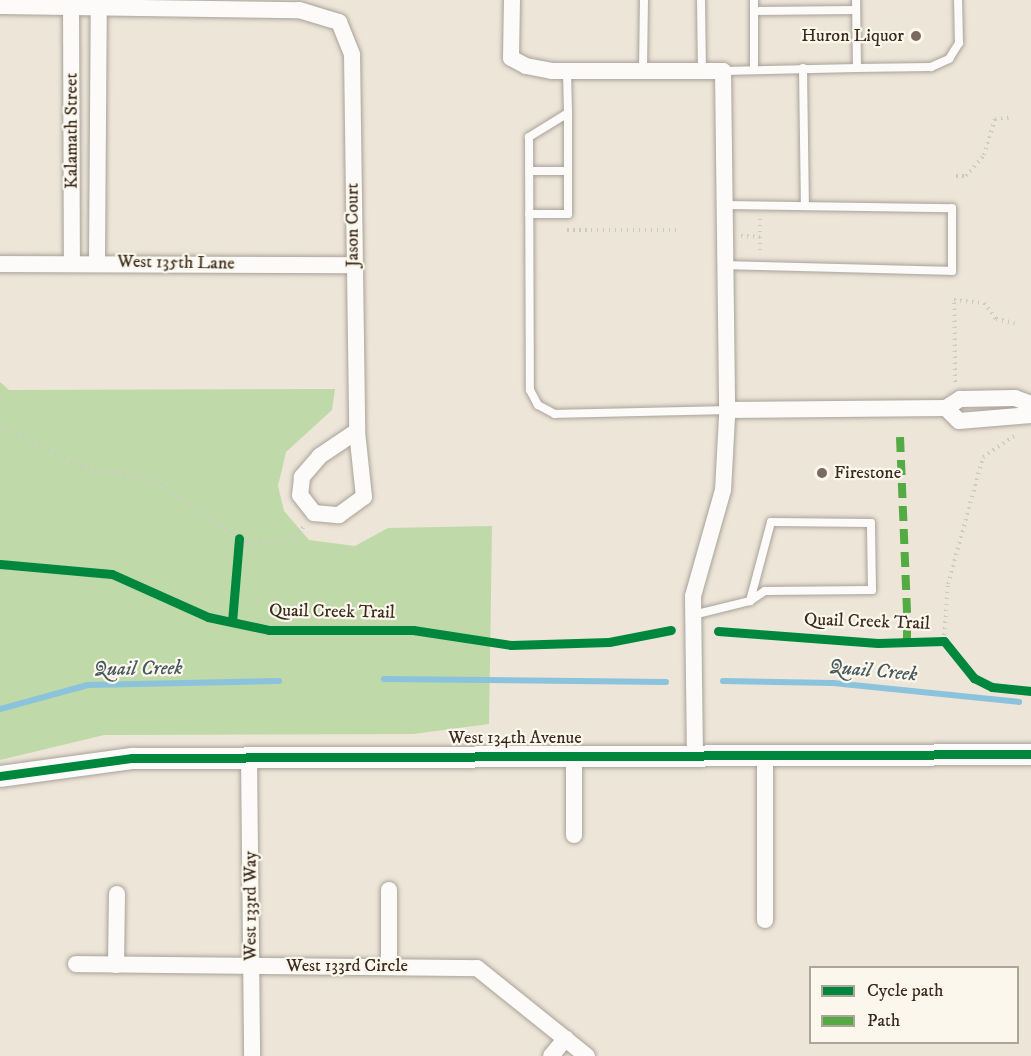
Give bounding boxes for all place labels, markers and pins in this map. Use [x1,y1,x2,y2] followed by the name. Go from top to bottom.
[801,25,904,47] place label: Huron Liquor
[909,29,923,43] marker: Huron Liquor
[834,462,901,484] place label: Firestone
[815,466,829,480] marker: Firestone

